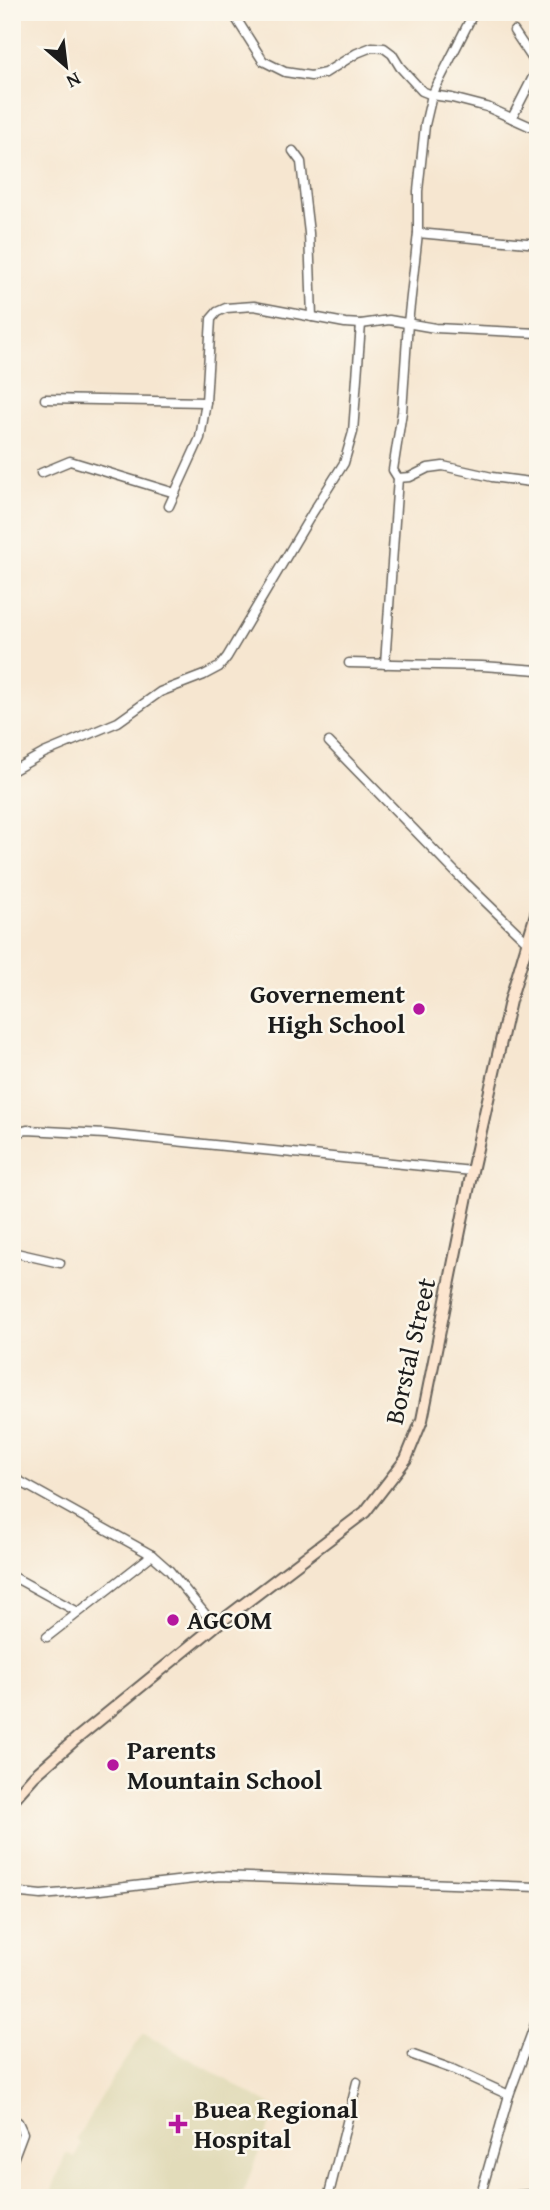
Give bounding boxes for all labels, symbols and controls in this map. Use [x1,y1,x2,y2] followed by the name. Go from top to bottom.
[32,32,102,102] north arrow
[62,66,86,96] text: N
[250,974,405,1043] place label: Governement High School
[411,1001,427,1017] marker: Governement High School
[374,1274,445,1428] street label: Borstal Street
[187,1600,272,1639] place label: AGCOM
[165,1612,181,1628] marker: AGCOM
[127,1730,322,1799] place label: Parents Mountain School
[105,1757,121,1773] marker: Parents Mountain School
[194,2089,358,2158] place label: Buea Regional Hospital
[168,2114,188,2134] marker: Buea Regional Hospital

